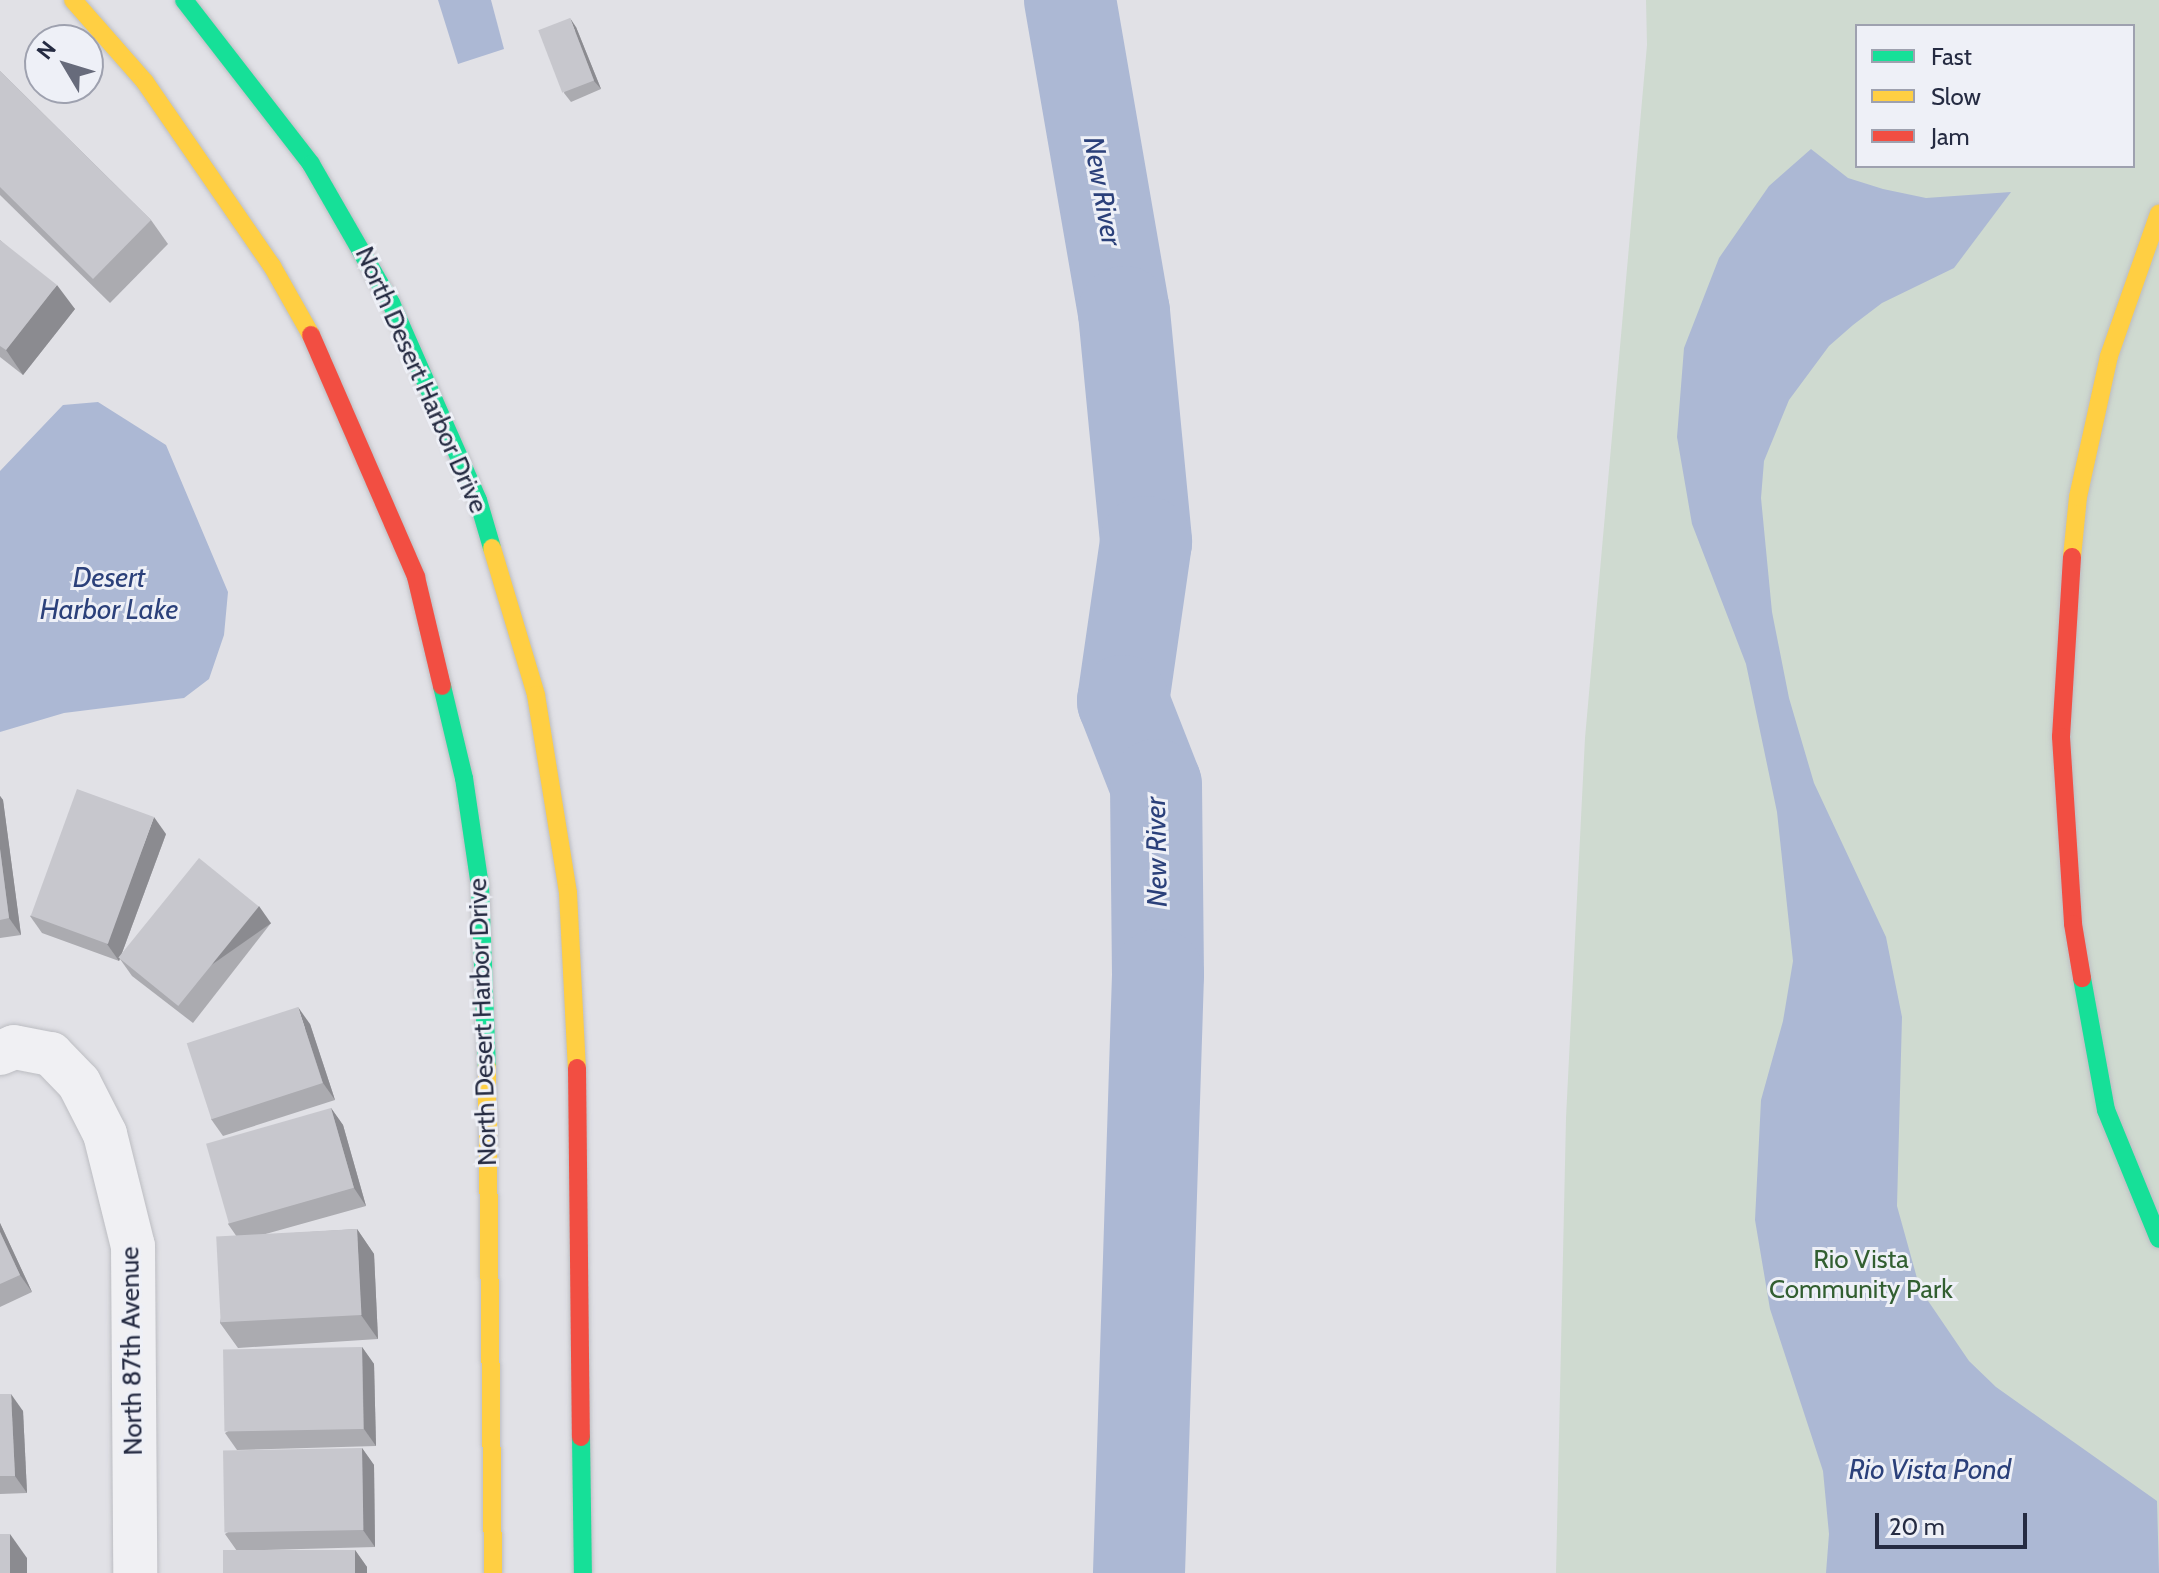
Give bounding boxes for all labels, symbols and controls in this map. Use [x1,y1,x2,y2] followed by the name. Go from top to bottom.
[24,24,104,104] north arrow
[1855,24,2135,168] legend
[31,36,62,65] text: N
[1931,42,1972,71] text: Fast
[1931,82,1981,111] text: Slow
[1931,122,1969,151] text: Jam
[1077,134,1129,248] water label: New River
[348,242,494,518] street label: North Desert Harbor Drive
[40,560,178,626] water label: Desert Harbor Lake
[1138,797,1174,907] water label: New River
[462,878,504,1166] street label: North Desert Harbor Drive
[1769,1244,1953,1306] park label: Rio Vista Community Park
[115,1246,149,1456] street label: North 87th Avenue
[1849,1452,2011,1486] water label: Rio Vista Pond
[1879,1497,2031,1547] scale bar
[1889,1512,1945,1541] text: 20 m

